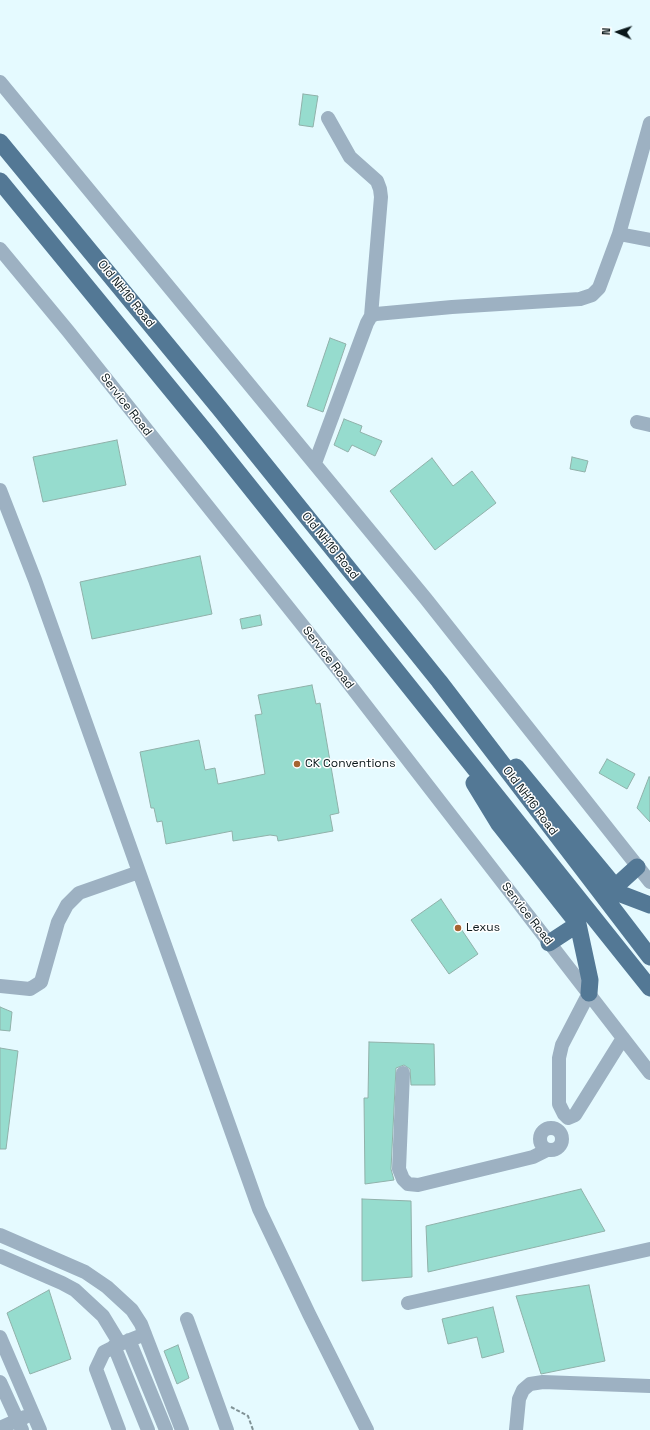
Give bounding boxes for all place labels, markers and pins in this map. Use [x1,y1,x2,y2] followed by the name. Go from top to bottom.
[305,757,395,771] place label: CK Conventions
[292,759,302,769] marker: CK Conventions
[466,921,500,935] place label: Lexus
[453,923,463,933] marker: Lexus

